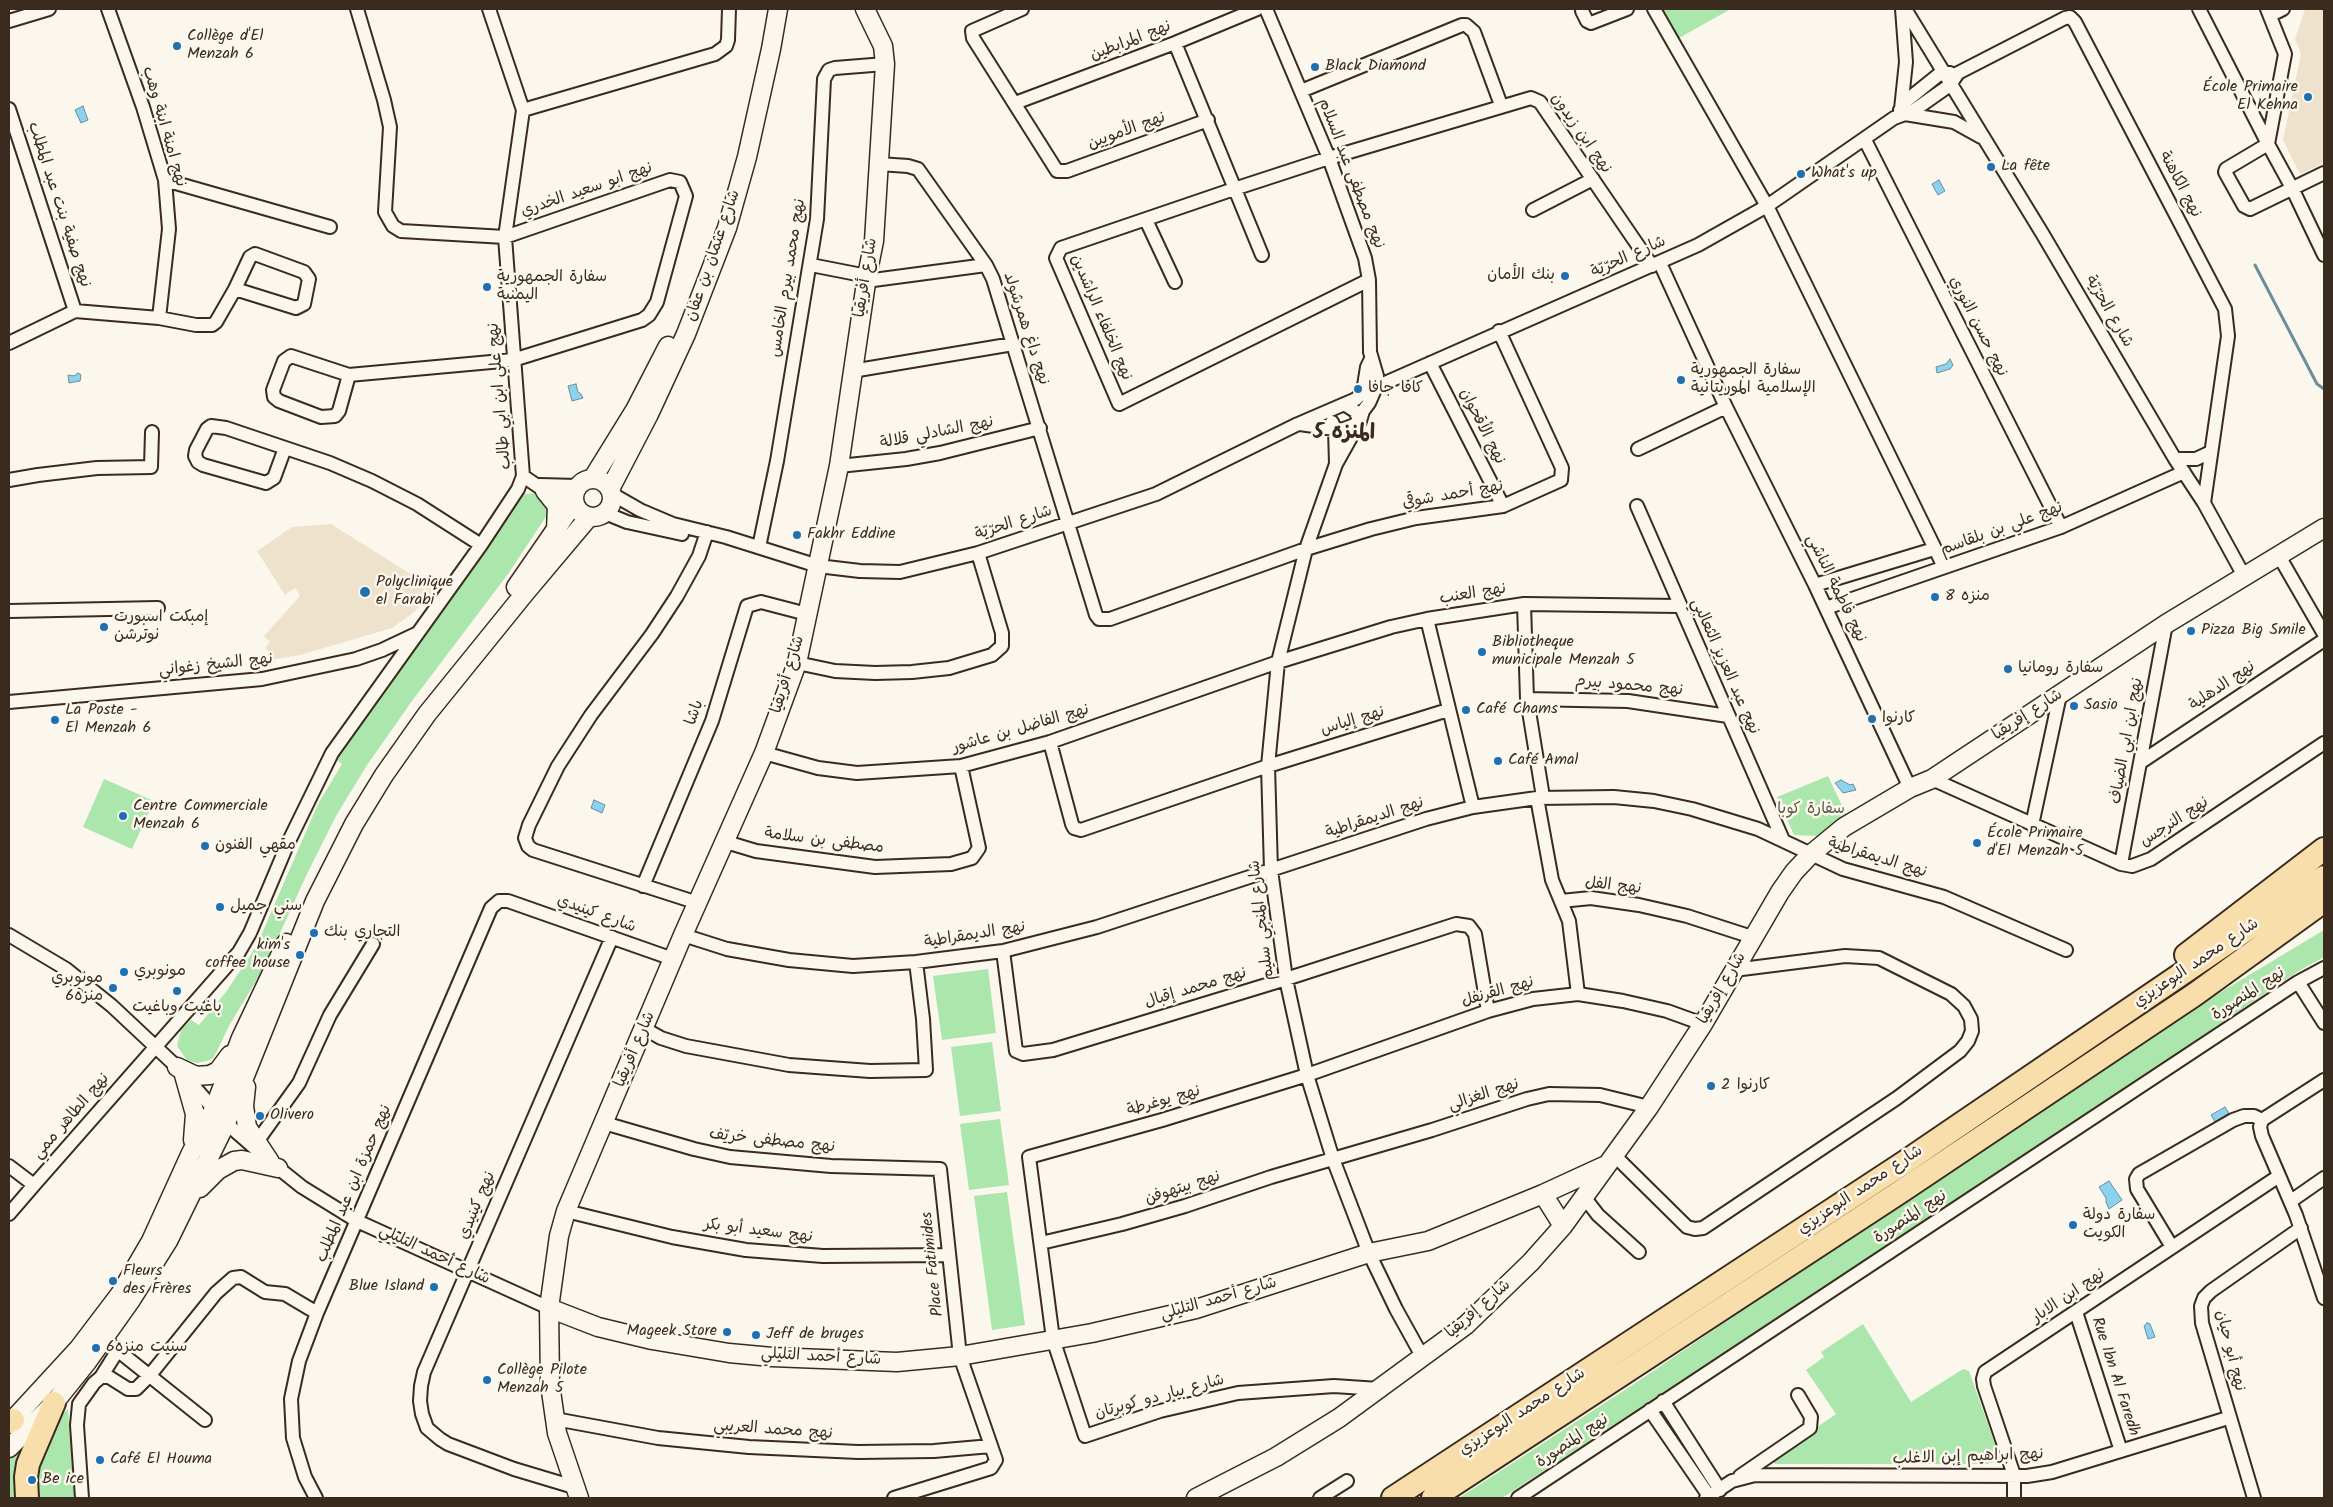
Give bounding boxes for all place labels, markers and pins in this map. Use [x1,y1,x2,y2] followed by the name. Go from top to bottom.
[187,27,263,65] place label: Collège d'El Menzah 6
[171,40,183,52] marker: Collège d'El Menzah 6
[1325,57,1426,77] place label: Black Diamond
[1309,61,1321,73] marker: Black Diamond
[2202,78,2298,116] place label: École Primaire El Kehna
[2302,91,2314,103] marker: École Primaire El Kehna
[2001,157,2050,177] place label: La fête
[1985,161,1997,173] marker: La fête
[1811,164,1877,184] place label: What's up
[1795,168,1807,180] marker: What's up
[1487,266,1555,286] place label: بنك الأمان
[497,268,607,306] place label: سفارة الجمهورية اليمنية
[1559,270,1571,282] marker: بنك الأمان
[481,281,493,293] marker: سفارة الجمهورية اليمنية
[1691,361,1816,399] place label: سفارة الجمهورية الإسلامية الموريتانية
[1675,374,1687,386] marker: سفارة الجمهورية الإسلامية الموريتانية
[1368,379,1423,399] place label: كافا جافا
[1352,383,1364,395] marker: كافا جافا
[807,525,896,545] place label: Fakhr Eddine
[791,529,803,541] marker: Fakhr Eddine
[376,573,453,611] place label: Polyclinique el Farabi
[358,585,372,599] marker: Polyclinique el Farabi
[1945,587,1990,607] place label: منزه 8
[1929,591,1941,603] marker: منزه 8
[114,608,208,646] place label: إمبكت اسبورت نوترشن
[98,621,110,633] marker: إمبكت اسبورت نوترشن
[2201,621,2306,641] place label: Pizza Big Smile
[2185,625,2197,637] marker: Pizza Big Smile
[1492,633,1635,671] place label: Bibliotheque municipale Menzah 5
[1476,646,1488,658] marker: Bibliotheque municipale Menzah 5
[2018,659,2103,679] place label: سفارة رومانيا
[2002,663,2014,675] marker: سفارة رومانيا
[2084,696,2118,716] place label: Sasio
[1476,700,1558,720] place label: Café Chams
[2068,700,2080,712] marker: Sasio
[65,701,151,739] place label: La Poste - El Menzah 6
[1460,704,1472,716] marker: Café Chams
[1882,709,1915,729] place label: كارنوا
[1866,713,1878,725] marker: كارنوا
[49,714,61,726] marker: La Poste - El Menzah 6
[1508,751,1578,771] place label: Café Amal
[1492,755,1504,767] marker: Café Amal
[133,797,268,835] place label: Centre Commerciale Menzah 6
[117,810,129,822] marker: Centre Commerciale Menzah 6
[1987,824,2083,862] place label: École Primaire d'El Menzah 5
[215,836,296,856] place label: مقهي الفنون
[1971,837,1983,849] marker: École Primaire d'El Menzah 5
[199,840,211,852] marker: مقهي الفنون
[230,897,302,917] place label: سني جميل
[214,901,226,913] marker: سني جميل
[324,923,400,943] place label: التجاري بنك
[308,927,320,939] marker: التجاري بنك
[205,936,290,974] place label: kim's coffee house
[294,949,306,961] marker: kim's coffee house
[134,962,186,982] place label: مونوبري
[118,966,130,978] marker: مونوبري
[51,969,103,1007] place label: مونوبري منزه6
[107,982,119,994] marker: مونوبري منزه6
[171,985,183,997] marker: باغيت وباغيت
[132,998,222,1018] place label: باغيت وباغيت
[1721,1076,1770,1096] place label: كارنوا 2
[1705,1080,1717,1092] marker: كارنوا 2
[270,1106,314,1126] place label: Olivero
[254,1110,266,1122] marker: Olivero
[2083,1206,2155,1244] place label: سفارة دولة الكويت
[2067,1219,2079,1231] marker: سفارة دولة الكويت
[123,1262,191,1300] place label: Fleurs des Frères
[107,1275,119,1287] marker: Fleurs des Frères
[349,1277,424,1297] place label: Blue Island
[428,1281,440,1293] marker: Blue Island
[627,1322,717,1342] place label: Mageek Store
[766,1325,864,1345] place label: Jeff de bruges
[721,1326,733,1338] marker: Mageek Store
[750,1329,762,1341] marker: Jeff de bruges
[106,1338,187,1358] place label: سنيت منزه6
[90,1342,102,1354] marker: سنيت منزه6
[497,1361,587,1399] place label: Collège Pilote Menzah 5
[481,1374,493,1386] marker: Collège Pilote Menzah 5
[110,1450,212,1470] place label: Café El Houma
[94,1454,106,1466] marker: Café El Houma
[42,1470,84,1490] place label: Be ice
[26,1474,38,1486] marker: Be ice

